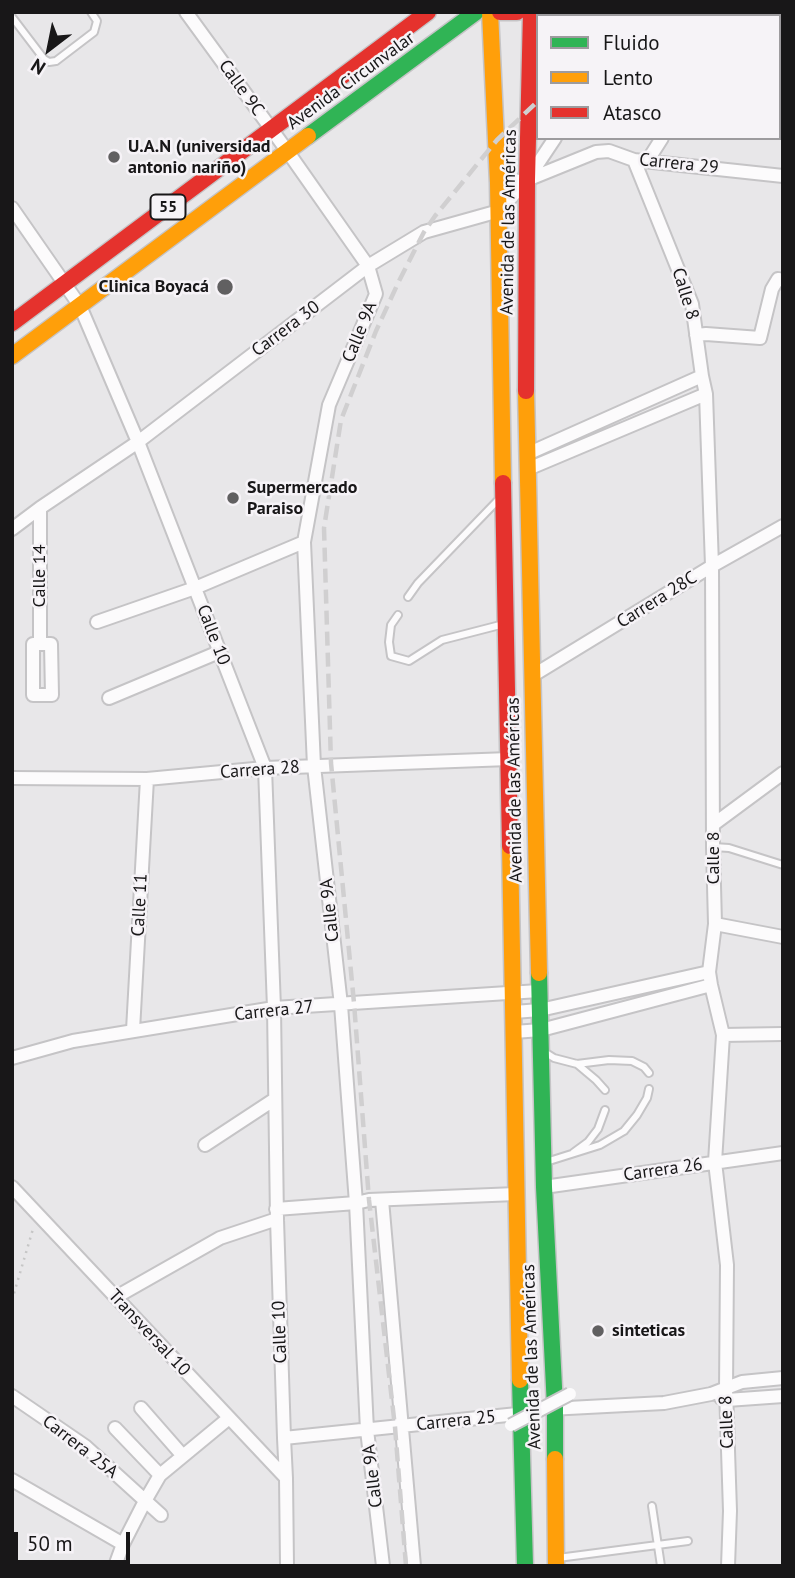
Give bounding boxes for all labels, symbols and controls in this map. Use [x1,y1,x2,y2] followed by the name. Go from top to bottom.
[14,14,84,84] north arrow
[536,14,781,140] legend
[283,27,419,135] street label: Avenida Circunvalar
[603,29,660,56] text: Fluido
[26,53,50,80] text: N
[214,56,268,120] street label: Calle 9C
[603,64,653,91] text: Lento
[603,99,662,126] text: Atasco
[497,129,521,315] street label: Avenida de las Américas
[128,136,271,178] place label: U.A.N (universidad antonio nariño)
[106,149,122,165] marker: U.A.N (universidad antonio nariño)
[638,149,720,179] street label: Carrera 29
[150,195,186,220] road number: 55
[667,265,703,323] street label: Calle 8
[99,276,209,298] place label: Clinica Boyacá
[215,277,235,297] marker: Clinica Boyacá
[248,296,324,362] street label: Carrera 30
[338,298,382,366] street label: Calle 9A
[247,477,357,520] place label: Supermercado Paraiso
[225,490,241,506] marker: Supermercado Paraiso
[29,545,51,607] street label: Calle 14
[613,567,701,633] street label: Carrera 28C
[192,602,234,668] street label: Calle 10
[503,697,527,883] street label: Avenida de las Américas
[219,756,301,784] street label: Carrera 28
[703,831,725,885] street label: Calle 8
[128,873,152,937] street label: Calle 11
[316,877,344,943] street label: Calle 9A
[233,996,315,1026] street label: Carrera 27
[622,1154,704,1186] street label: Carrera 26
[518,1264,546,1450] street label: Avenida de las Américas
[103,1285,195,1381] street label: Transversal 10
[268,1300,292,1364] street label: Calle 10
[612,1320,685,1342] place label: sinteticas
[590,1323,606,1339] marker: sinteticas
[715,1395,739,1449] street label: Calle 8
[415,1406,497,1436] street label: Carrera 25
[38,1411,122,1483] street label: Carrera 25A
[358,1443,388,1509] street label: Calle 9A
[18,1518,133,1562] scale bar
[27,1530,73,1557] text: 50 m

